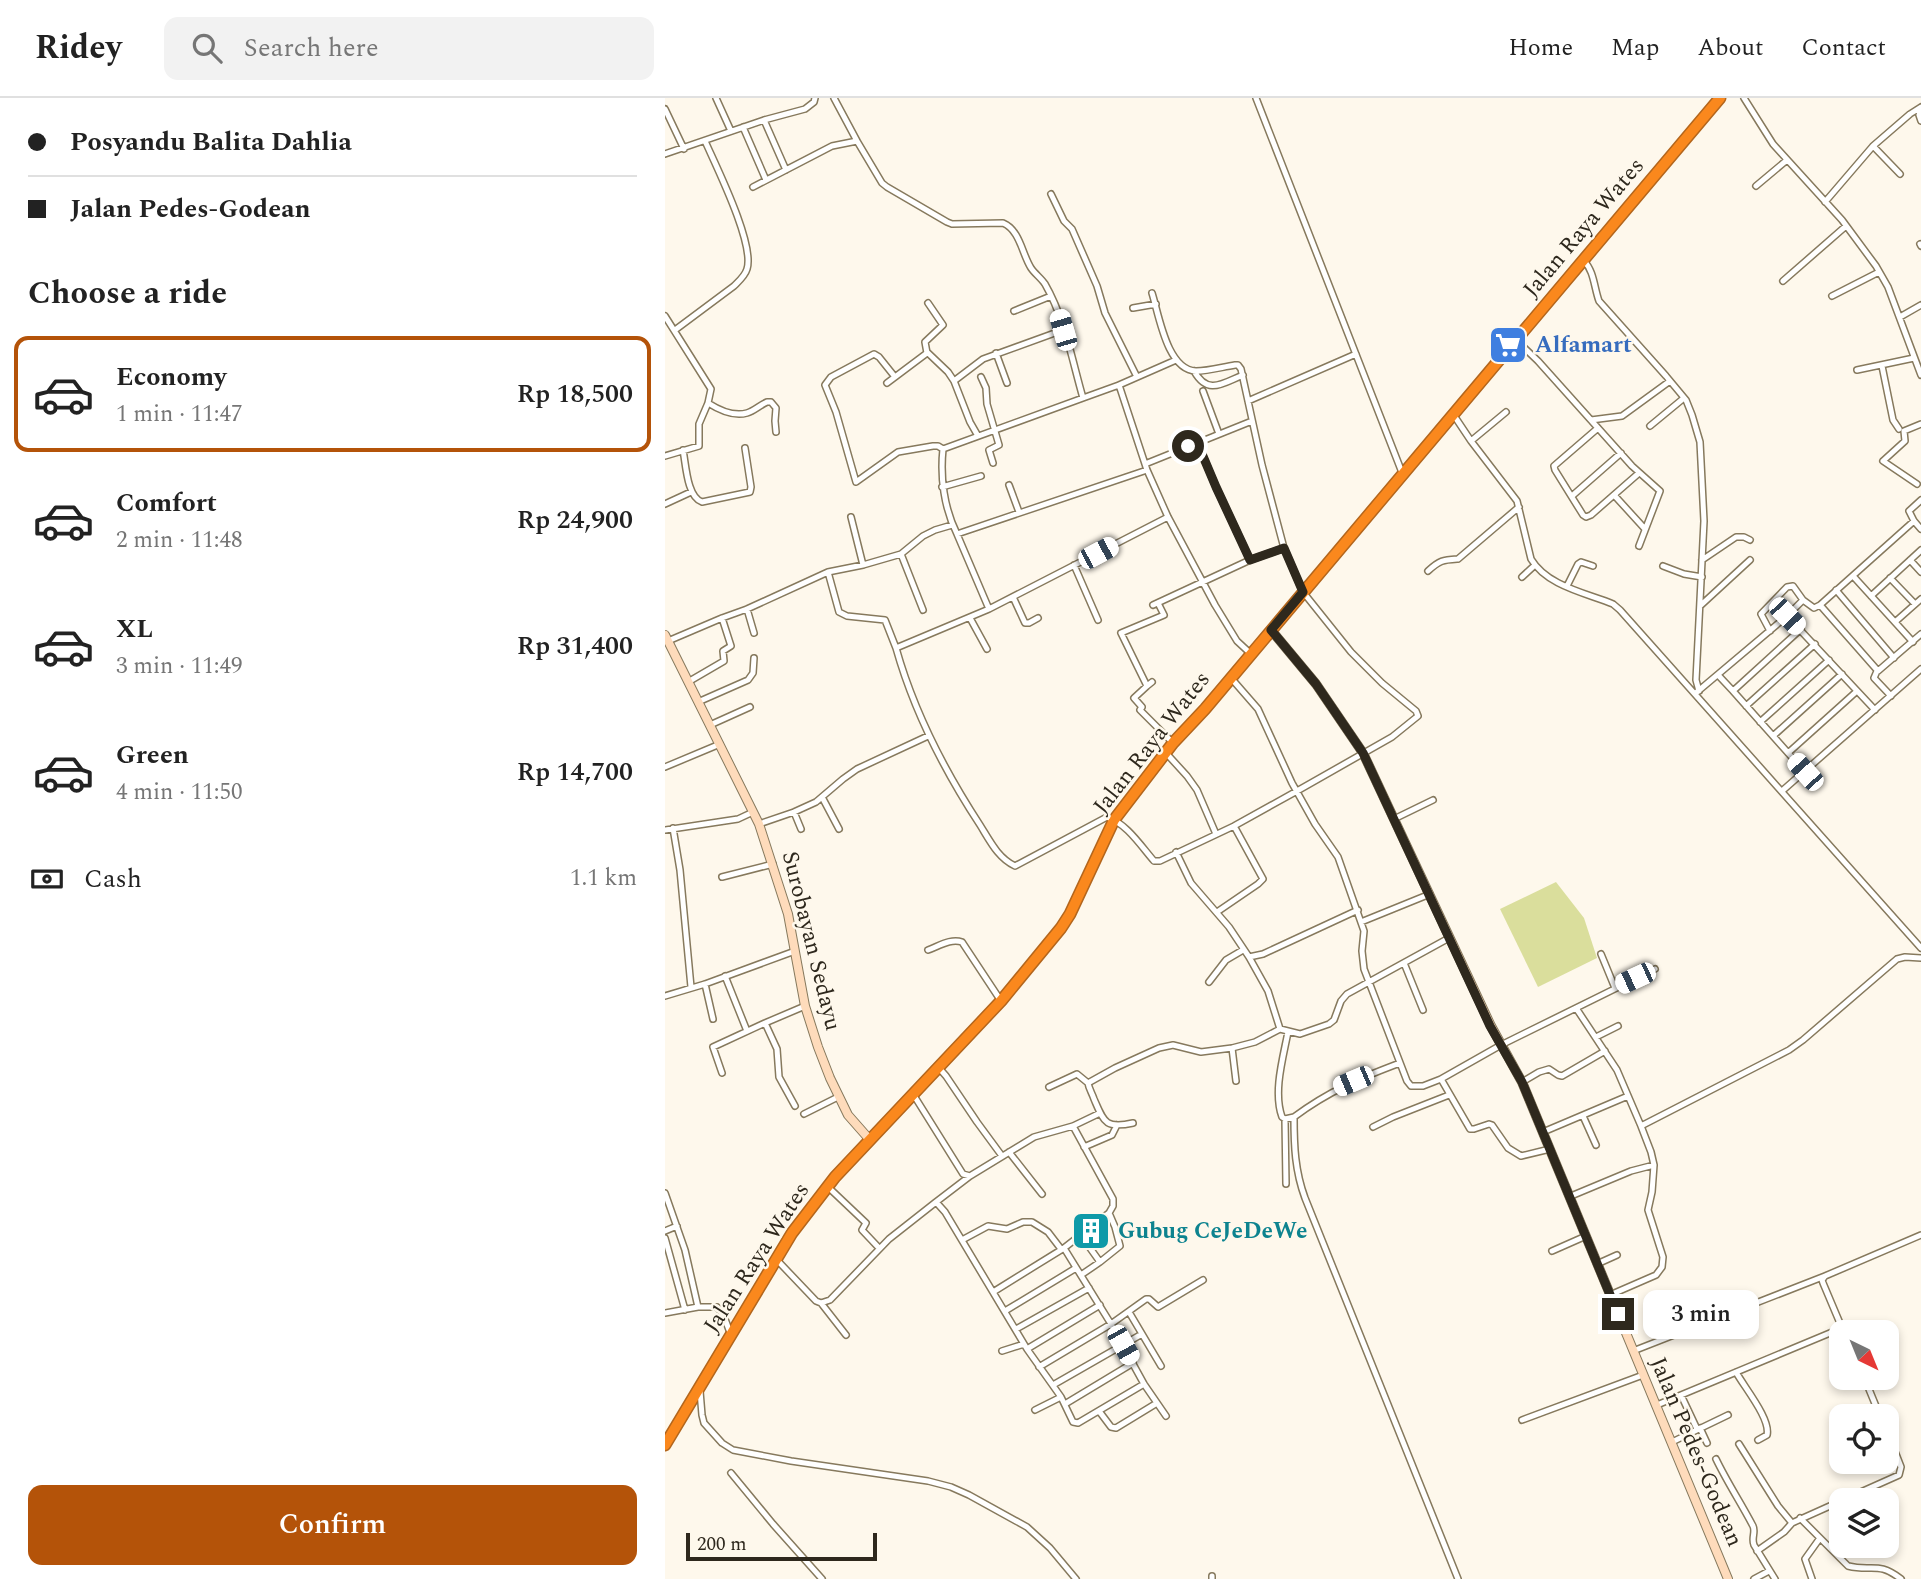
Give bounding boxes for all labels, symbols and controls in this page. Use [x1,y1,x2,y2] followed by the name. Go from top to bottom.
[164,17,654,80] search box
[35,23,122,73] text: Ridey
[244,28,379,68] text: Search here
[188,29,226,67] icon: search
[1508,30,1573,66] text: Home
[1611,30,1659,66] text: Map
[1697,30,1763,66] text: About
[1801,30,1886,66] text: Contact
[70,122,352,162] text: Posyandu Balita Dahlia
[1515,150,1653,306] street label: Jalan Raya Wates
[70,189,311,229] text: Jalan Pedes-Godean
[28,269,227,318] text: Choose a ride
[1048,307,1079,353] car
[1487,324,1529,366] supermarket icon: Alfamart
[1535,328,1632,363] place label: Alfamart
[116,357,226,397] text: Economy
[32,363,95,426] icon: car
[517,374,633,414] text: Rp 18,500
[116,397,243,432] text: 1 min · 11:47
[1172,430,1204,462] route start
[116,483,217,523] text: Comfort
[32,489,95,552] icon: car
[517,500,633,540] text: Rp 24,900
[116,523,243,558] text: 2 min · 11:48
[1075,534,1122,572] car
[1765,594,1810,638] car
[116,609,153,649] text: XL
[32,615,95,678] icon: car
[517,626,633,666] text: Rp 31,400
[116,649,243,684] text: 3 min · 11:49
[1085,664,1219,822] street label: Jalan Raya Wates
[116,735,189,775] text: Green
[32,741,95,804] icon: car
[1784,749,1827,795] car
[517,752,633,792] text: Rp 14,700
[116,775,243,810] text: 4 min · 11:50
[772,848,850,1035] street label: Surobayan Sedayu
[84,859,142,899] text: Cash
[28,860,66,898] icon: cash
[570,861,637,896] text: 1.1 km
[1612,960,1659,996] car
[1330,1063,1377,1099] car
[695,1176,819,1340] street label: Jalan Raya Wates
[1070,1210,1112,1252] building icon: Gubug CeJeDeWe
[1118,1214,1308,1249] place label: Gubug CeJeDeWe
[1643,1290,1758,1338] callout: 3 min
[1671,1297,1731,1332] text: 3 min
[1602,1298,1634,1330] route end
[1829,1320,1899,1390] north arrow
[1829,1320,1899,1558] map controls
[1104,1322,1143,1368] car
[1640,1352,1752,1552] street label: Jalan Pedes-Godean
[1829,1404,1899,1474] button: locate
[28,1485,637,1565] button: Confirm
[1829,1488,1899,1558] button: layers
[686,1530,877,1562] scale bar
[697,1530,747,1559] text: 200 m

